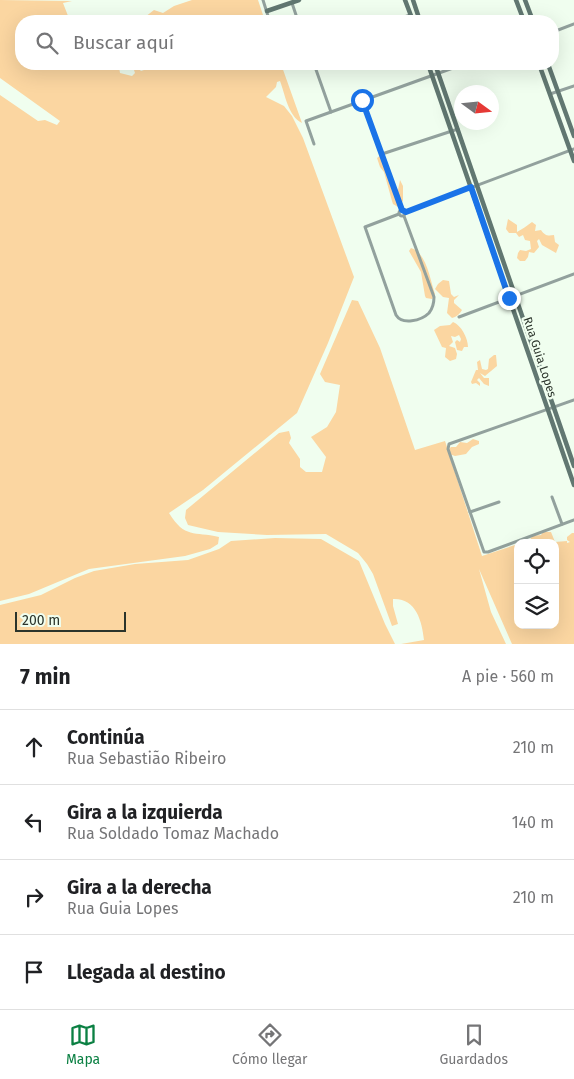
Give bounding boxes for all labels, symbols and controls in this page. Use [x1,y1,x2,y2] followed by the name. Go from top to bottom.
[15,15,559,70] search box
[33,29,61,57] icon: search
[73,31,174,54] text: Buscar aquí
[454,85,499,130] north arrow
[351,89,374,112] route start
[498,287,521,310] route end
[520,315,560,399] street label: Rua Guia Lopes
[514,539,559,629] map controls
[514,539,559,584] button: locate
[514,584,559,629] button: layers
[15,609,126,632] scale bar
[22,612,60,629] text: 200 m
[20,664,71,690] text: 7 min
[462,667,554,686] text: A pie · 560 m
[67,726,145,749] text: Continúa
[20,733,48,761] icon: ahead
[513,738,554,757] text: 210 m
[67,749,226,768] text: Rua Sebastião Ribeiro
[67,801,223,824] text: Gira a la izquierda
[20,808,48,836] icon: left
[512,813,554,832] text: 140 m
[67,824,279,843] text: Rua Soldado Tomaz Machado
[67,876,212,899] text: Gira a la derecha
[20,883,48,911] icon: right
[513,888,554,907] text: 210 m
[67,899,178,918] text: Rua Guia Lopes
[20,958,48,986] icon: arrive
[67,961,226,984] text: Llegada al destino
[66,1021,100,1068] tab: Mapa
[232,1021,308,1068] tab: Cómo llegar
[439,1021,508,1068] tab: Guardados

